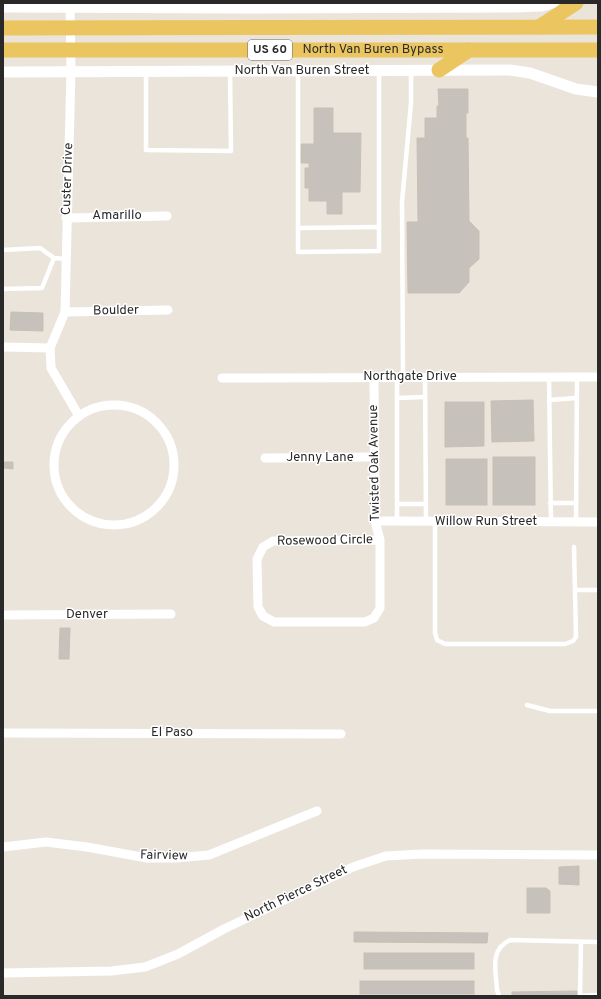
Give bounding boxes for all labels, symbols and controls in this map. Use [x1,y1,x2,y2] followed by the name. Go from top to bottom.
[248,40,292,60] road number: US 60
[302,42,444,58] street label: North Van Buren Bypass
[234,63,370,79] street label: North Van Buren Street
[59,142,77,216] street label: Custer Drive
[92,208,142,224] street label: Amarillo
[93,303,139,319] street label: Boulder
[363,369,457,385] street label: Northgate Drive
[366,404,384,522] street label: Twisted Oak Avenue
[286,450,354,466] street label: Jenny Lane
[435,514,537,530] street label: Willow Run Street
[277,532,373,550] street label: Rosewood Circle
[66,607,108,623] street label: Denver
[151,725,193,741] street label: El Paso
[140,848,188,864] street label: Fairview
[242,862,350,926] street label: North Pierce Street

